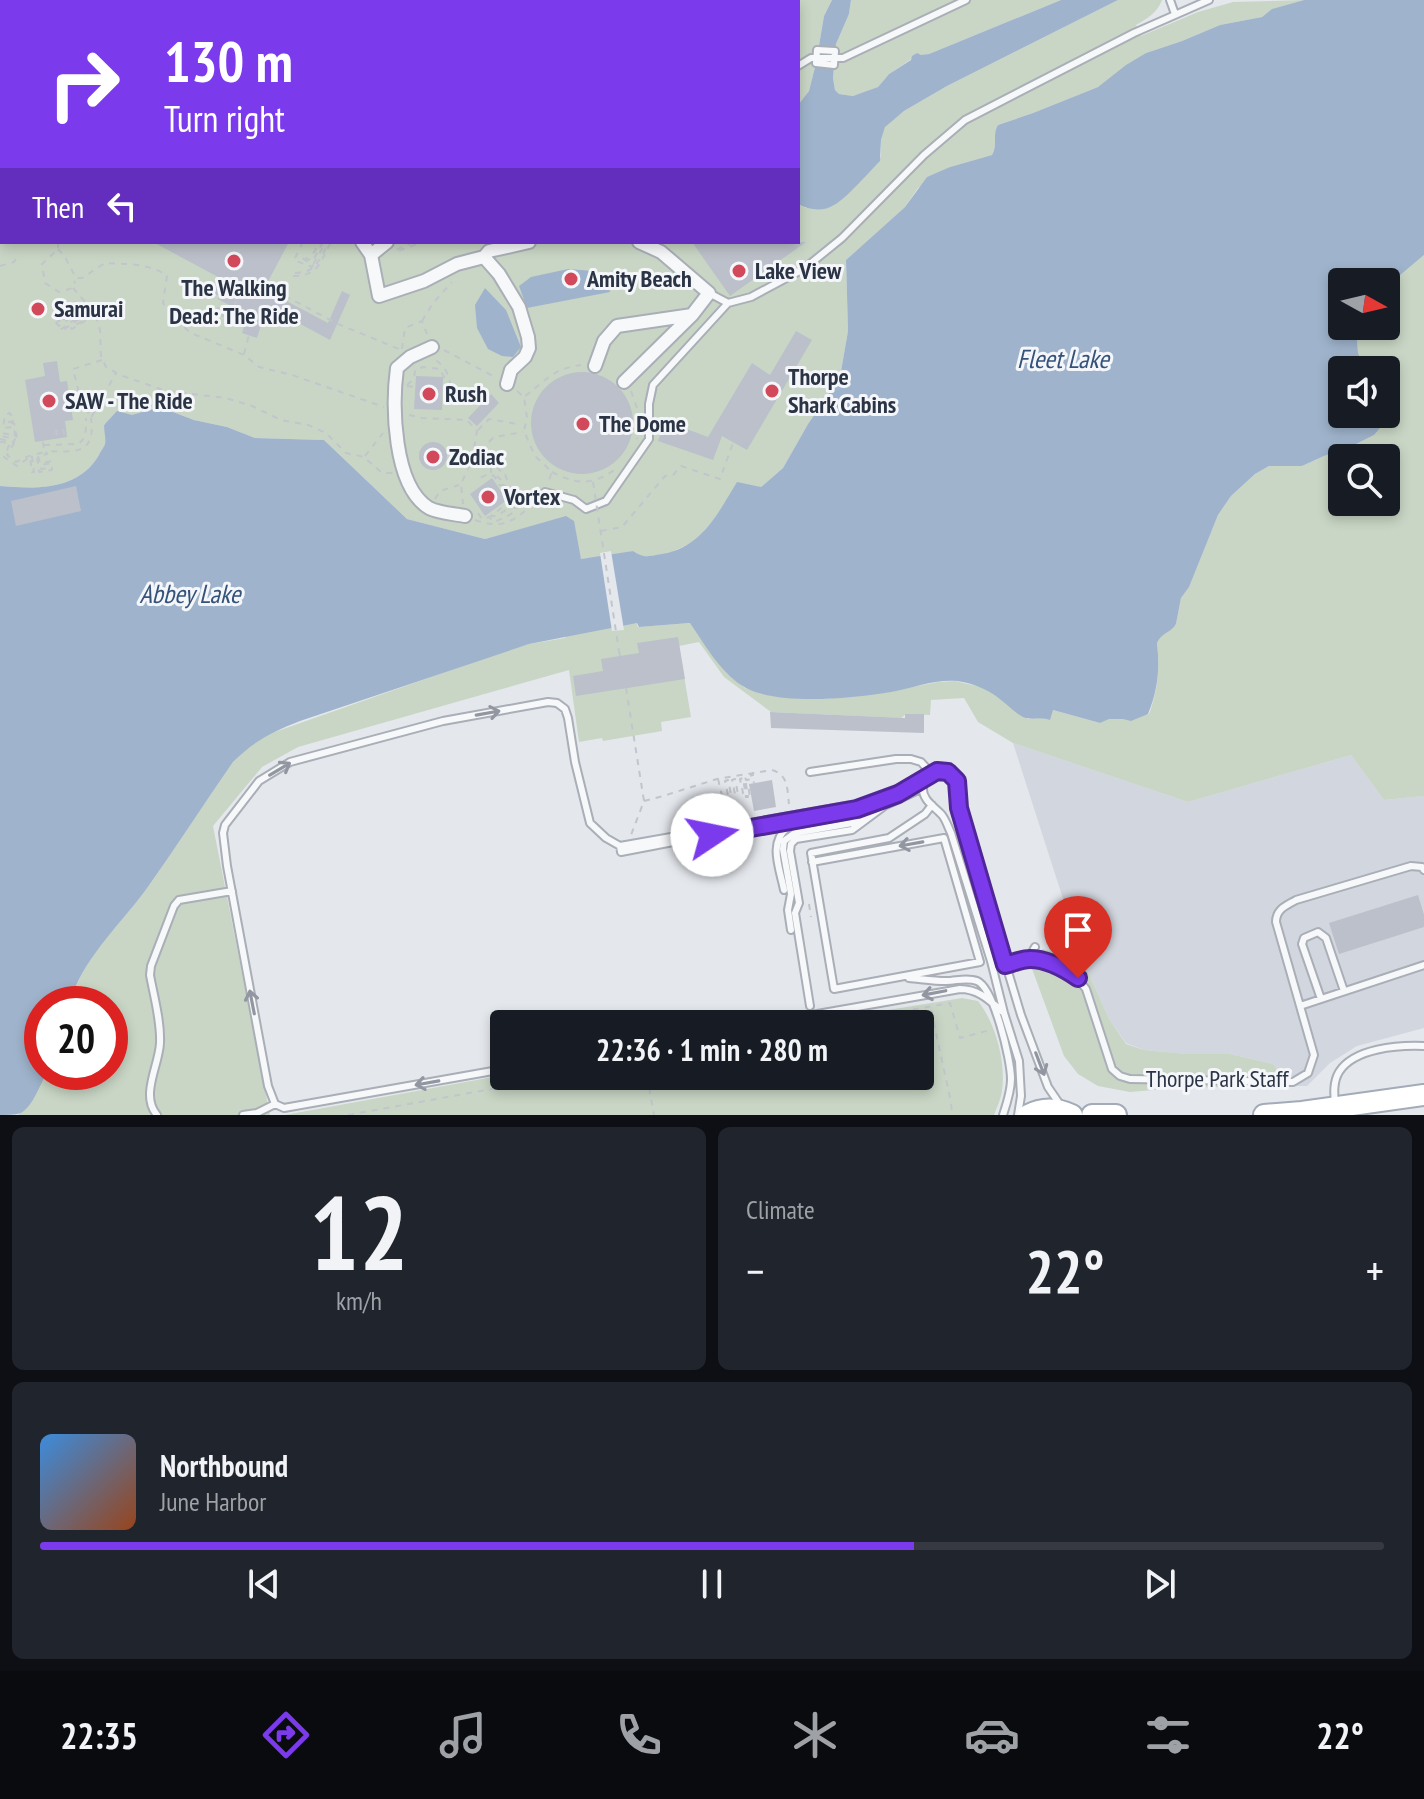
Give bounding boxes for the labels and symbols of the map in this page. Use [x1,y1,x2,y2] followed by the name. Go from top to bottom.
[225,252,243,270] marker: The Walking Dead: The Ride
[755,255,842,286] place label: Lake View
[730,262,748,280] marker: Lake View
[586,263,692,294] place label: Amity Beach
[1328,268,1400,340] north arrow
[562,270,580,288] marker: Amity Beach
[169,272,299,331] place label: The Walking Dead: The Ride
[54,293,123,324] place label: Samurai
[29,300,47,318] marker: Samurai
[1017,342,1111,375] water label: Fleet Lake
[788,361,896,420] place label: Thorpe Shark Cabins
[445,378,487,409] place label: Rush
[763,382,781,400] marker: Thorpe Shark Cabins
[65,385,193,416] place label: SAW - The Ride
[420,385,438,403] marker: Rush
[40,392,58,410] marker: SAW - The Ride
[599,408,686,439] place label: The Dome
[574,415,592,433] marker: The Dome
[449,441,505,472] place label: Zodiac
[424,448,442,466] marker: Zodiac
[503,481,561,512] place label: Vortex
[479,488,497,506] marker: Vortex
[139,577,243,610] water label: Abbey Lake
[475,704,501,719] one-way arrow
[268,761,291,777] one-way arrow
[670,793,754,877] position arrow
[899,838,925,853] one-way arrow
[1044,896,1112,978] pin
[24,986,128,1090] speed limit sign: 20
[922,986,947,1001] one-way arrow
[244,990,259,1016] one-way arrow
[1034,1052,1048,1076] one-way arrow
[1146,1063,1289,1094] street label: Thorpe Park Staff
[415,1076,440,1091] one-way arrow

